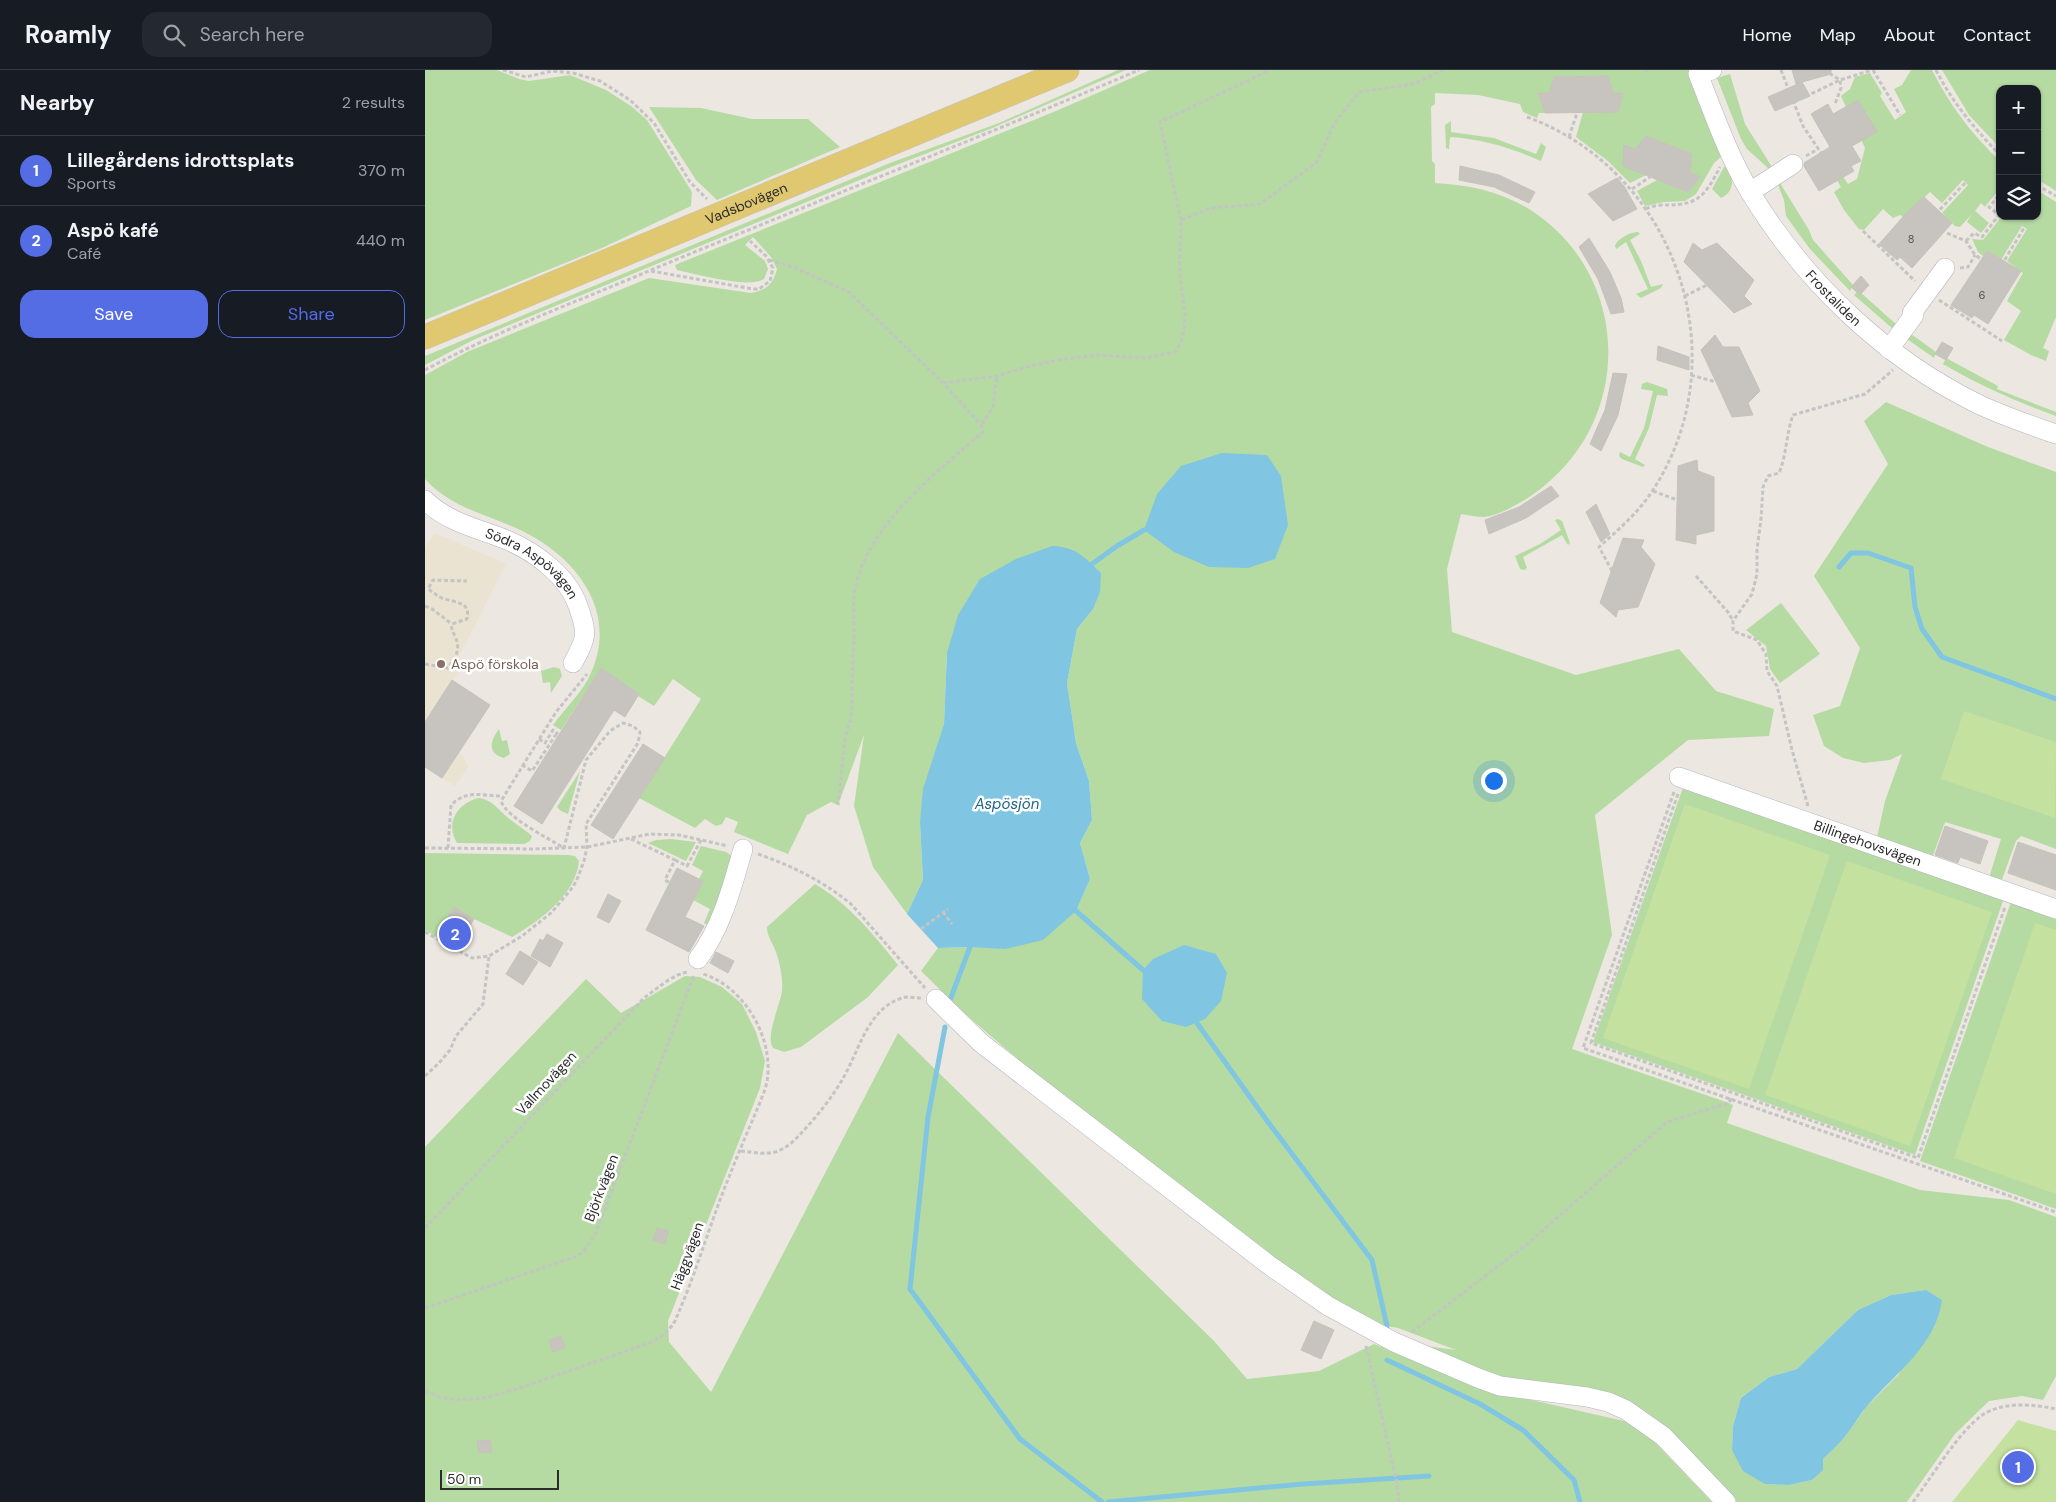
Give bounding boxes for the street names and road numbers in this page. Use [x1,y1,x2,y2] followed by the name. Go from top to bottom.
[703,178,790,228] street label: Vadsbovägen
[1802,266,1865,330] street label: Frostaliden
[483,524,583,602] street label: Södra Aspövägen
[1812,816,1924,870] street label: Billingehovsvägen
[512,1047,580,1119] street label: Vallmovägen
[580,1152,622,1224] street label: Björkvägen
[666,1220,708,1292] street label: Häggvägen

